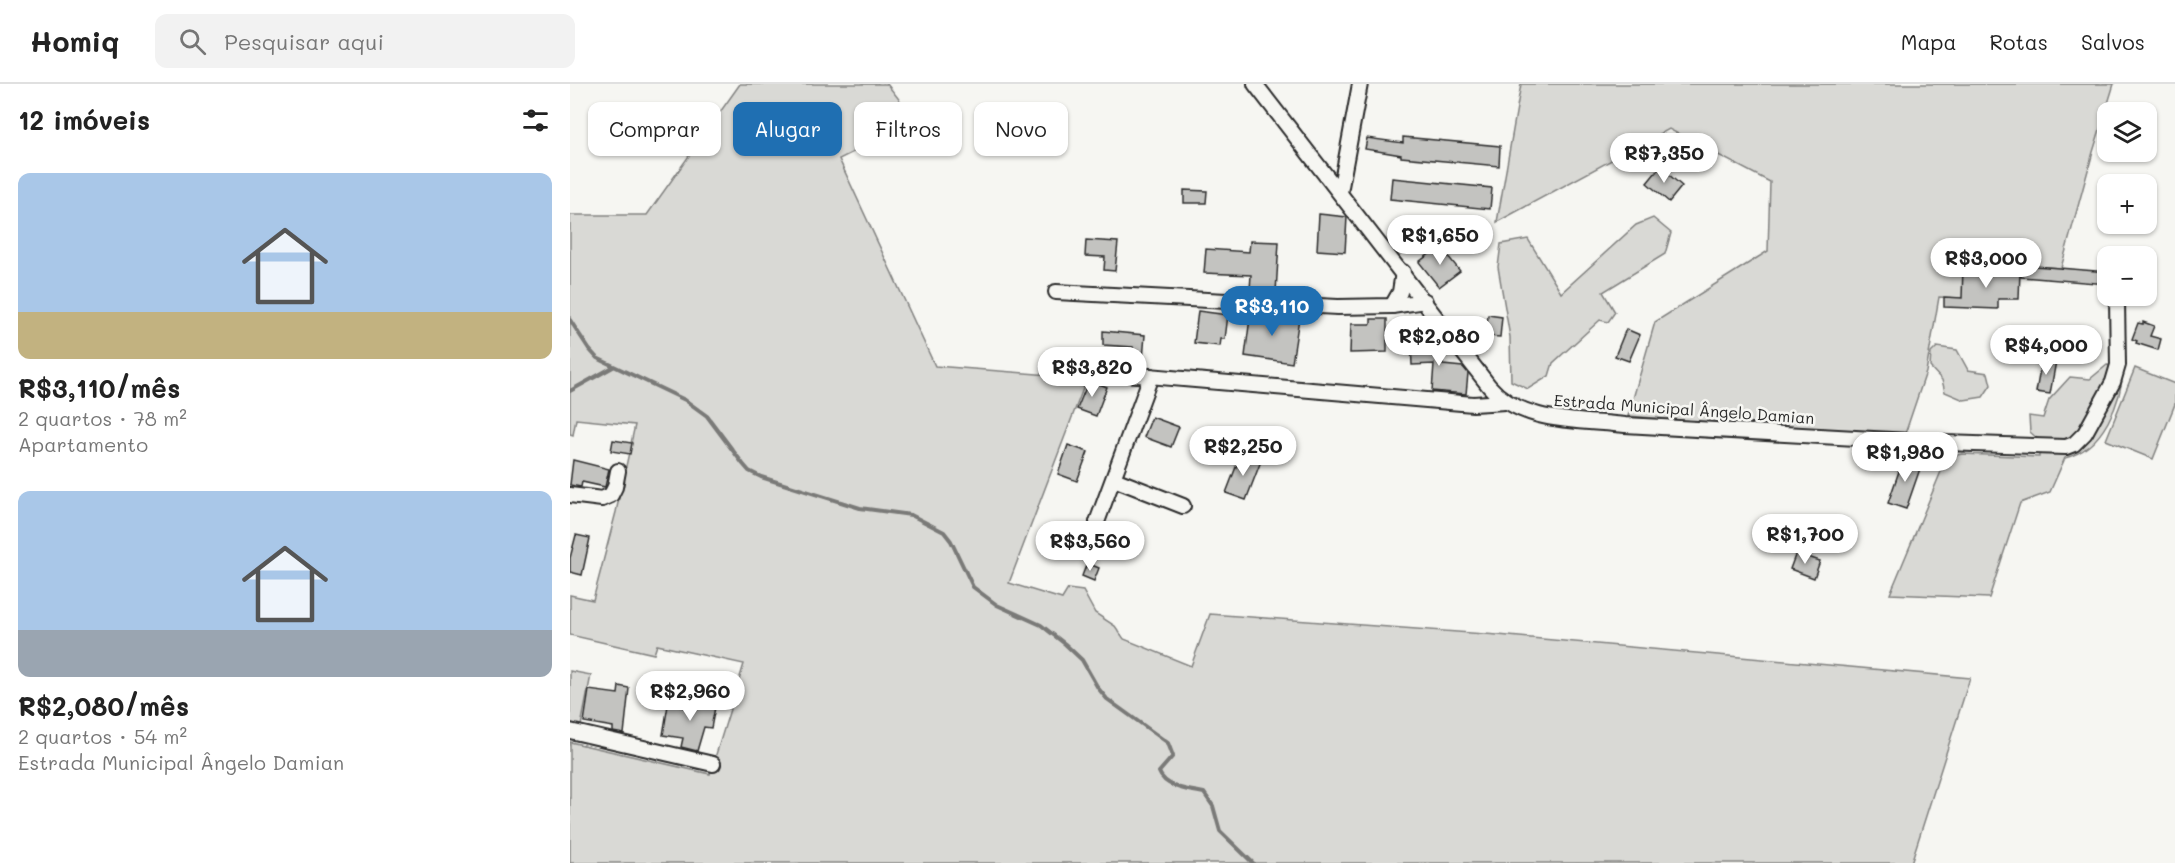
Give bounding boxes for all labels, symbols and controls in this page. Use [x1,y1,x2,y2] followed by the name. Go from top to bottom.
[155,14,575,68] search box
[30,23,119,59] text: Homiq
[176,25,209,58] icon: search
[224,27,384,56] text: Pesquisar aqui
[1901,28,1957,55] text: Mapa
[1990,28,2048,55] text: Rotas
[2081,28,2145,55] text: Salvos
[588,102,721,156] chip: Comprar
[733,102,842,156] chip: Alugar
[854,102,962,156] chip: Filtros
[974,102,1068,156] chip: Novo
[2097,102,2157,306] map controls
[2097,102,2157,162] button: layers
[18,103,150,137] text: 12 imóveis
[519,104,552,137] icon: filters
[1609,133,1719,184] pin: R$7,350
[1624,139,1704,165] text: R$7,350
[2097,174,2157,234] button: +
[231,212,339,320] icon: home
[1385,215,1495,266] pin: R$1,650
[1401,221,1479,247] text: R$1,650
[1931,238,2041,289] pin: R$3,000
[1945,244,2027,270] text: R$3,000
[2097,246,2157,306] button: −
[1217,286,1327,337] pin: R$3,110
[1235,292,1309,318] text: R$3,110
[1384,316,1494,367] pin: R$2,080
[1398,322,1480,348] text: R$2,080
[1991,325,2101,376] pin: R$4,000
[2004,331,2088,357] text: R$4,000
[1037,347,1147,398] pin: R$3,820
[1052,353,1132,379] text: R$3,820
[18,371,180,405] text: R$3,110/mês
[1553,389,1815,428] street label: Estrada Municipal Ângelo Damian
[18,405,187,431] text: 2 quartos · 78 m²
[1188,426,1298,477] pin: R$2,250
[18,431,148,457] text: Apartamento
[1203,432,1283,458] text: R$2,250
[1850,432,1960,483] pin: R$1,980
[1866,438,1944,464] text: R$1,980
[1750,514,1860,565] pin: R$1,700
[1766,520,1844,546] text: R$1,700
[1035,521,1145,572] pin: R$3,560
[1050,527,1130,553] text: R$3,560
[231,530,339,638] icon: home
[635,671,745,722] pin: R$2,960
[650,677,730,703] text: R$2,960
[18,689,189,723] text: R$2,080/mês
[18,723,187,749] text: 2 quartos · 54 m²
[18,749,344,775] text: Estrada Municipal Ângelo Damian

